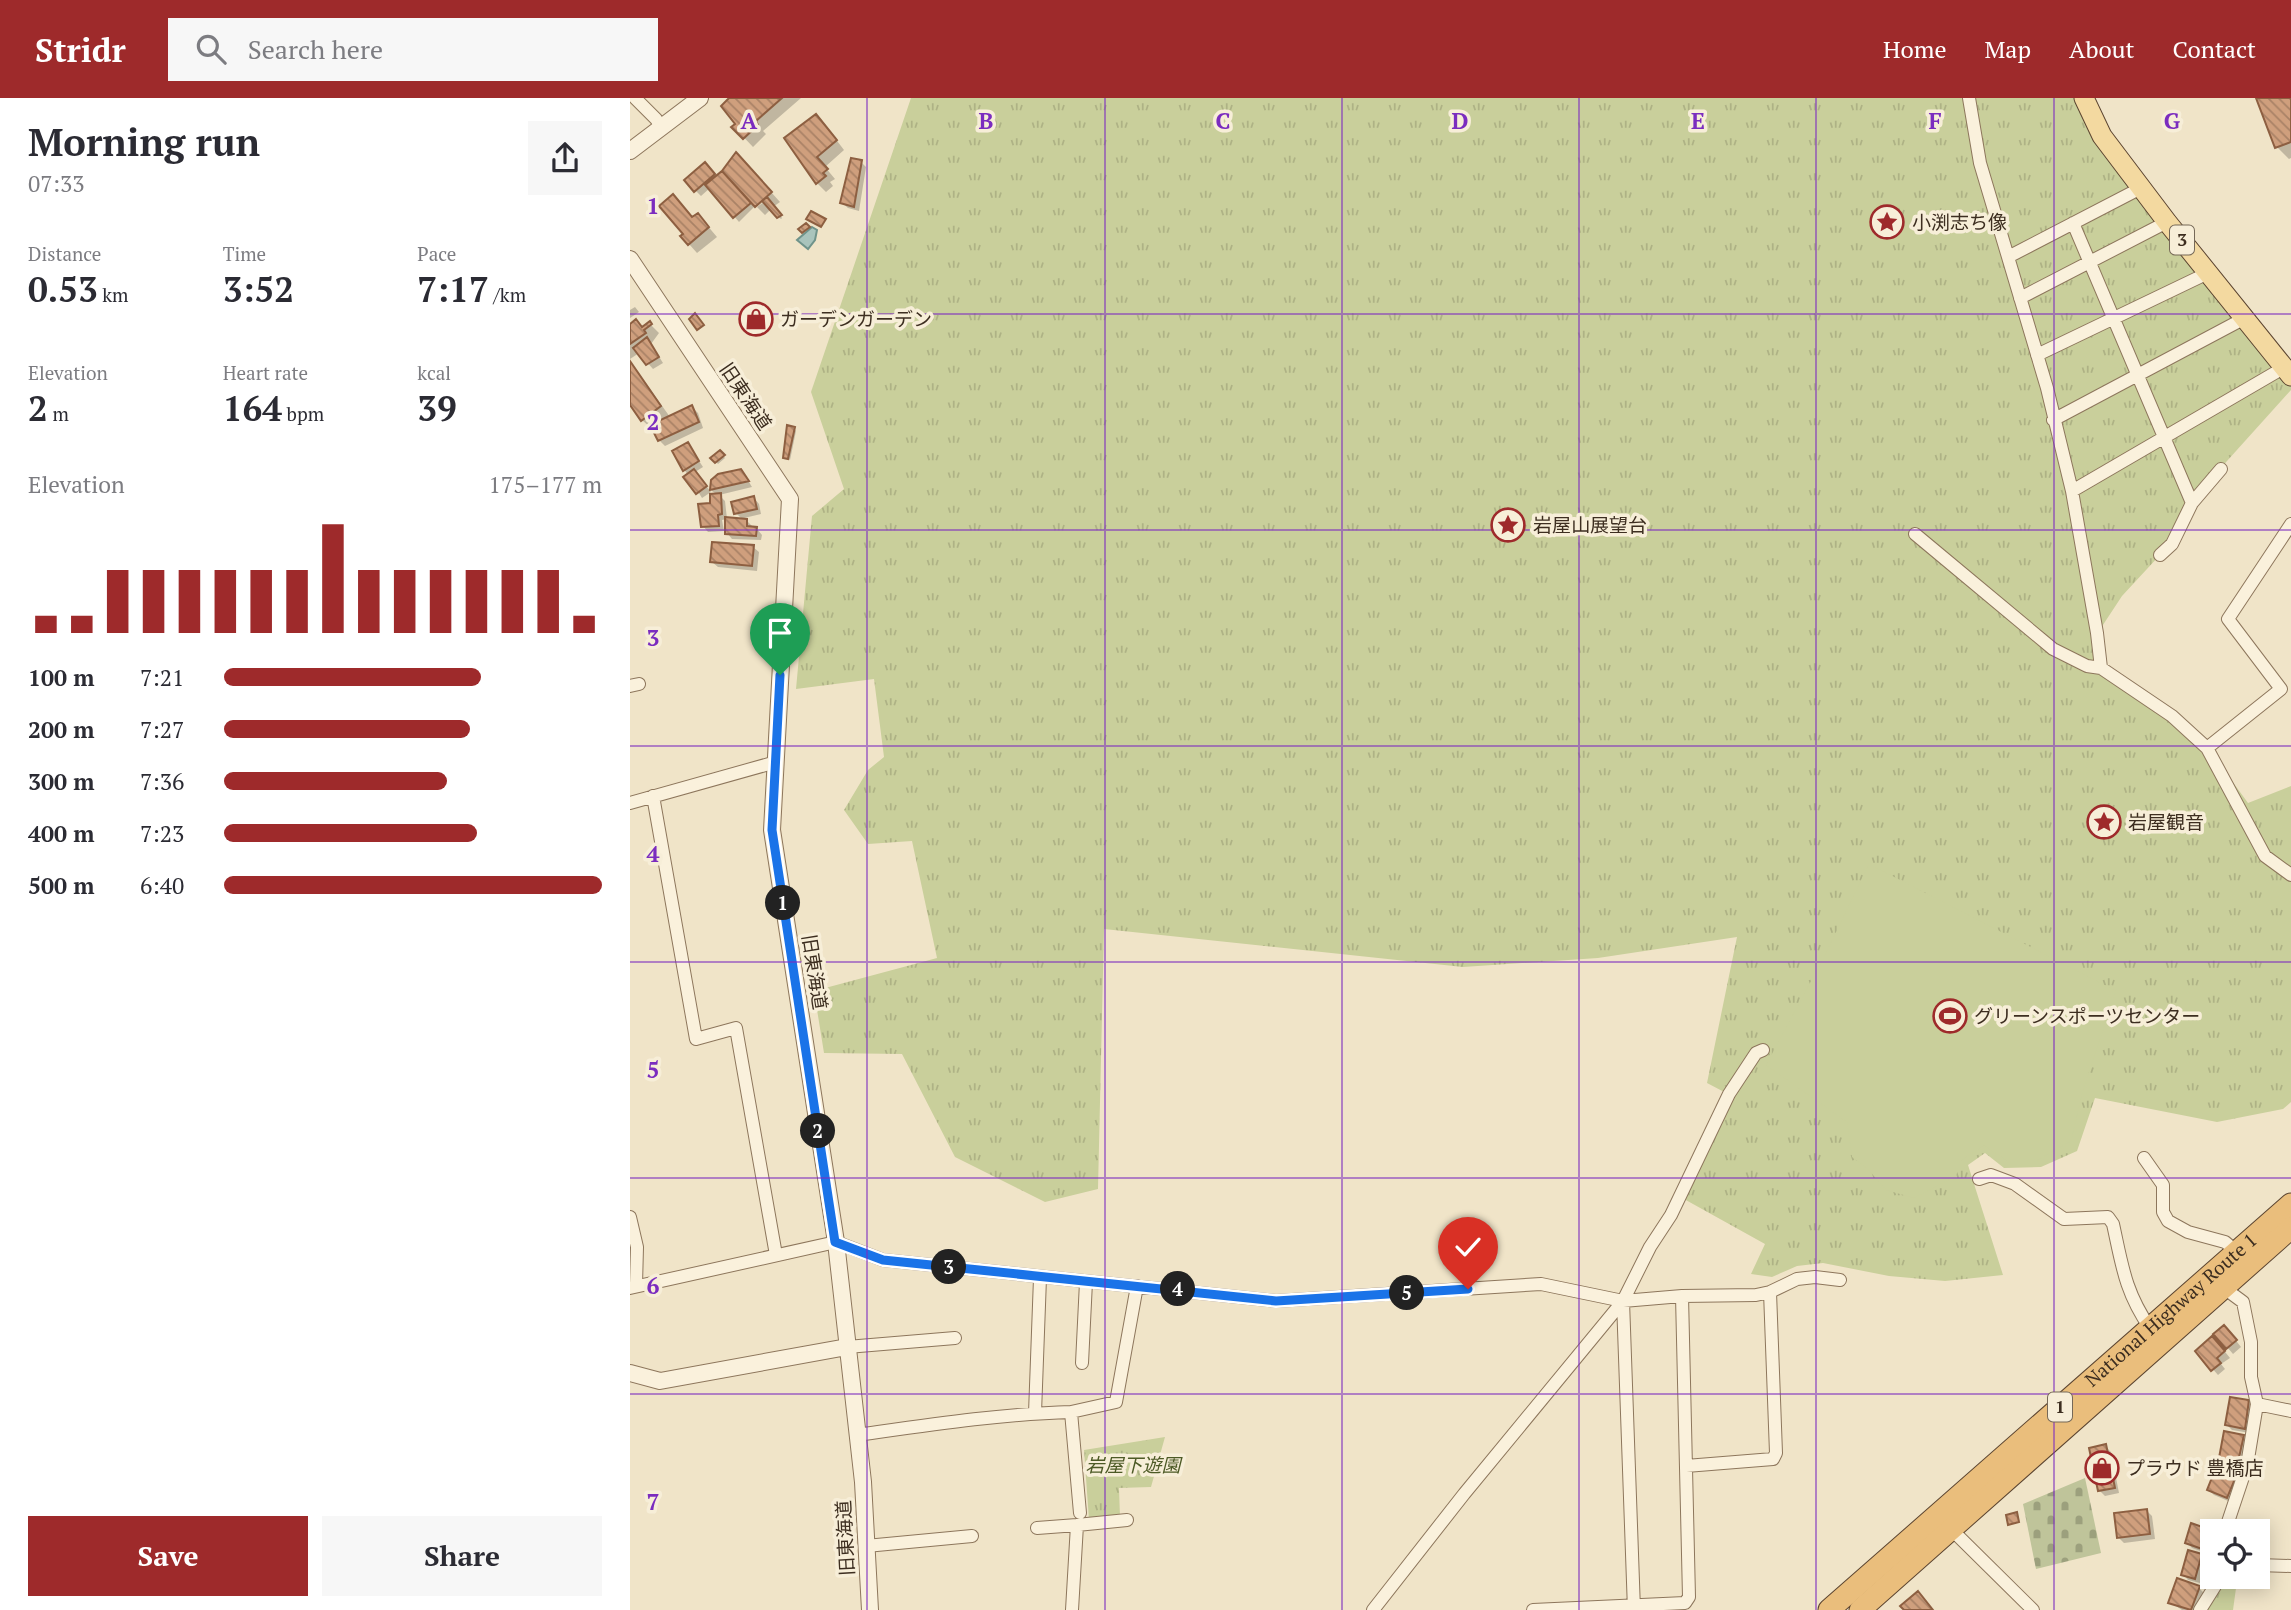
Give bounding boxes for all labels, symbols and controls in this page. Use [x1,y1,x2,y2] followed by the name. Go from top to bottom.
[168,18,658,81] search box
[35,28,126,71] text: Stridr
[192,30,230,68] icon: search
[248,32,383,66] text: Search here
[1883,33,1947,65] text: Home
[1985,33,2031,65] text: Map
[2069,33,2135,65] text: About
[2173,33,2256,65] text: Contact
[741,105,758,136] text: A
[979,105,994,136] text: B
[1216,105,1231,136] text: C
[1452,105,1469,136] text: D
[1691,105,1705,136] text: E
[1928,105,1942,136] text: F
[2164,105,2181,136] text: G
[28,117,260,167] text: Morning run
[528,121,602,195] button: share
[28,168,85,199] text: 07:33
[647,190,660,221] text: 1
[1868,203,1906,241] place icon: 小渕志ち像
[1912,209,2007,234] place label: 小渕志ち像
[2170,225,2194,254] road number: 3
[28,241,101,266] text: Distance
[223,241,266,266] text: Time
[417,241,456,266] text: Pace
[28,266,98,312] text: 0.53
[223,266,294,312] text: 3:52
[417,266,489,312] text: 7:17
[98,282,129,307] text: km
[489,282,526,307] text: /km
[737,300,775,338] shop icon: ガーデンガーデン
[780,306,932,331] place label: ガーデンガーデン
[715,357,778,434] street label: 旧東海道
[28,360,108,385] text: Elevation
[223,360,308,385] text: Heart rate
[417,360,451,385] text: kcal
[28,385,48,431] text: 2
[223,385,282,431] text: 164
[417,385,457,431] text: 39
[48,401,69,426] text: m
[282,401,324,426] text: bpm
[647,406,660,437] text: 2
[28,469,125,500] text: Elevation
[489,469,602,500] text: 175–177 m
[1489,506,1527,544] place icon: 岩屋山展望台
[1533,512,1647,537] place label: 岩屋山展望台
[750,603,810,675] pin
[761,614,799,652] icon: arrive
[647,622,660,653] text: 3
[28,662,94,693] text: 100 m
[140,662,184,693] text: 7:21
[28,714,94,745] text: 200 m
[140,714,184,745] text: 7:27
[28,766,94,797] text: 300 m
[140,766,184,797] text: 7:36
[2085,803,2123,841] place icon: 岩屋観音
[2128,809,2204,834] place label: 岩屋観音
[28,818,94,849] text: 400 m
[140,818,184,849] text: 7:23
[647,838,660,869] text: 4
[28,870,94,901] text: 500 m
[140,870,184,901] text: 6:40
[766,886,800,920] pin: 1
[777,890,788,915] text: 1
[797,932,834,1011] street label: 旧東海道
[1931,997,1969,1035] sports icon: グリーンスポーツセンター
[1974,1003,2200,1028] place label: グリーンスポーツセンター
[647,1054,660,1085] text: 5
[800,1114,836,1148] pin: 2
[812,1118,823,1143] text: 2
[1438,1217,1498,1289] pin
[2079,1227,2262,1392] street label: National Highway Route 1
[1449,1228,1487,1266] icon: check
[932,1250,966,1284] pin: 3
[943,1254,954,1279] text: 3
[647,1270,660,1301] text: 6
[1160,1272,1196,1306] pin: 4
[1172,1276,1183,1301] text: 4
[1390,1276,1424,1310] pin: 5
[1401,1280,1412,1305] text: 5
[2048,1392,2072,1422] road number: 1
[2083,1449,2121,1487] shop icon: プラウド 豊橋店
[1085,1452,1183,1477] park label: 岩屋下遊園
[2126,1455,2264,1480] place label: プラウド 豊橋店
[647,1486,660,1517] text: 7
[830,1499,859,1577] street label: 旧東海道
[28,1516,308,1596] button: Save
[322,1516,602,1596] button: Share
[2200,1519,2270,1589] map controls
[2200,1519,2270,1589] button: locate

